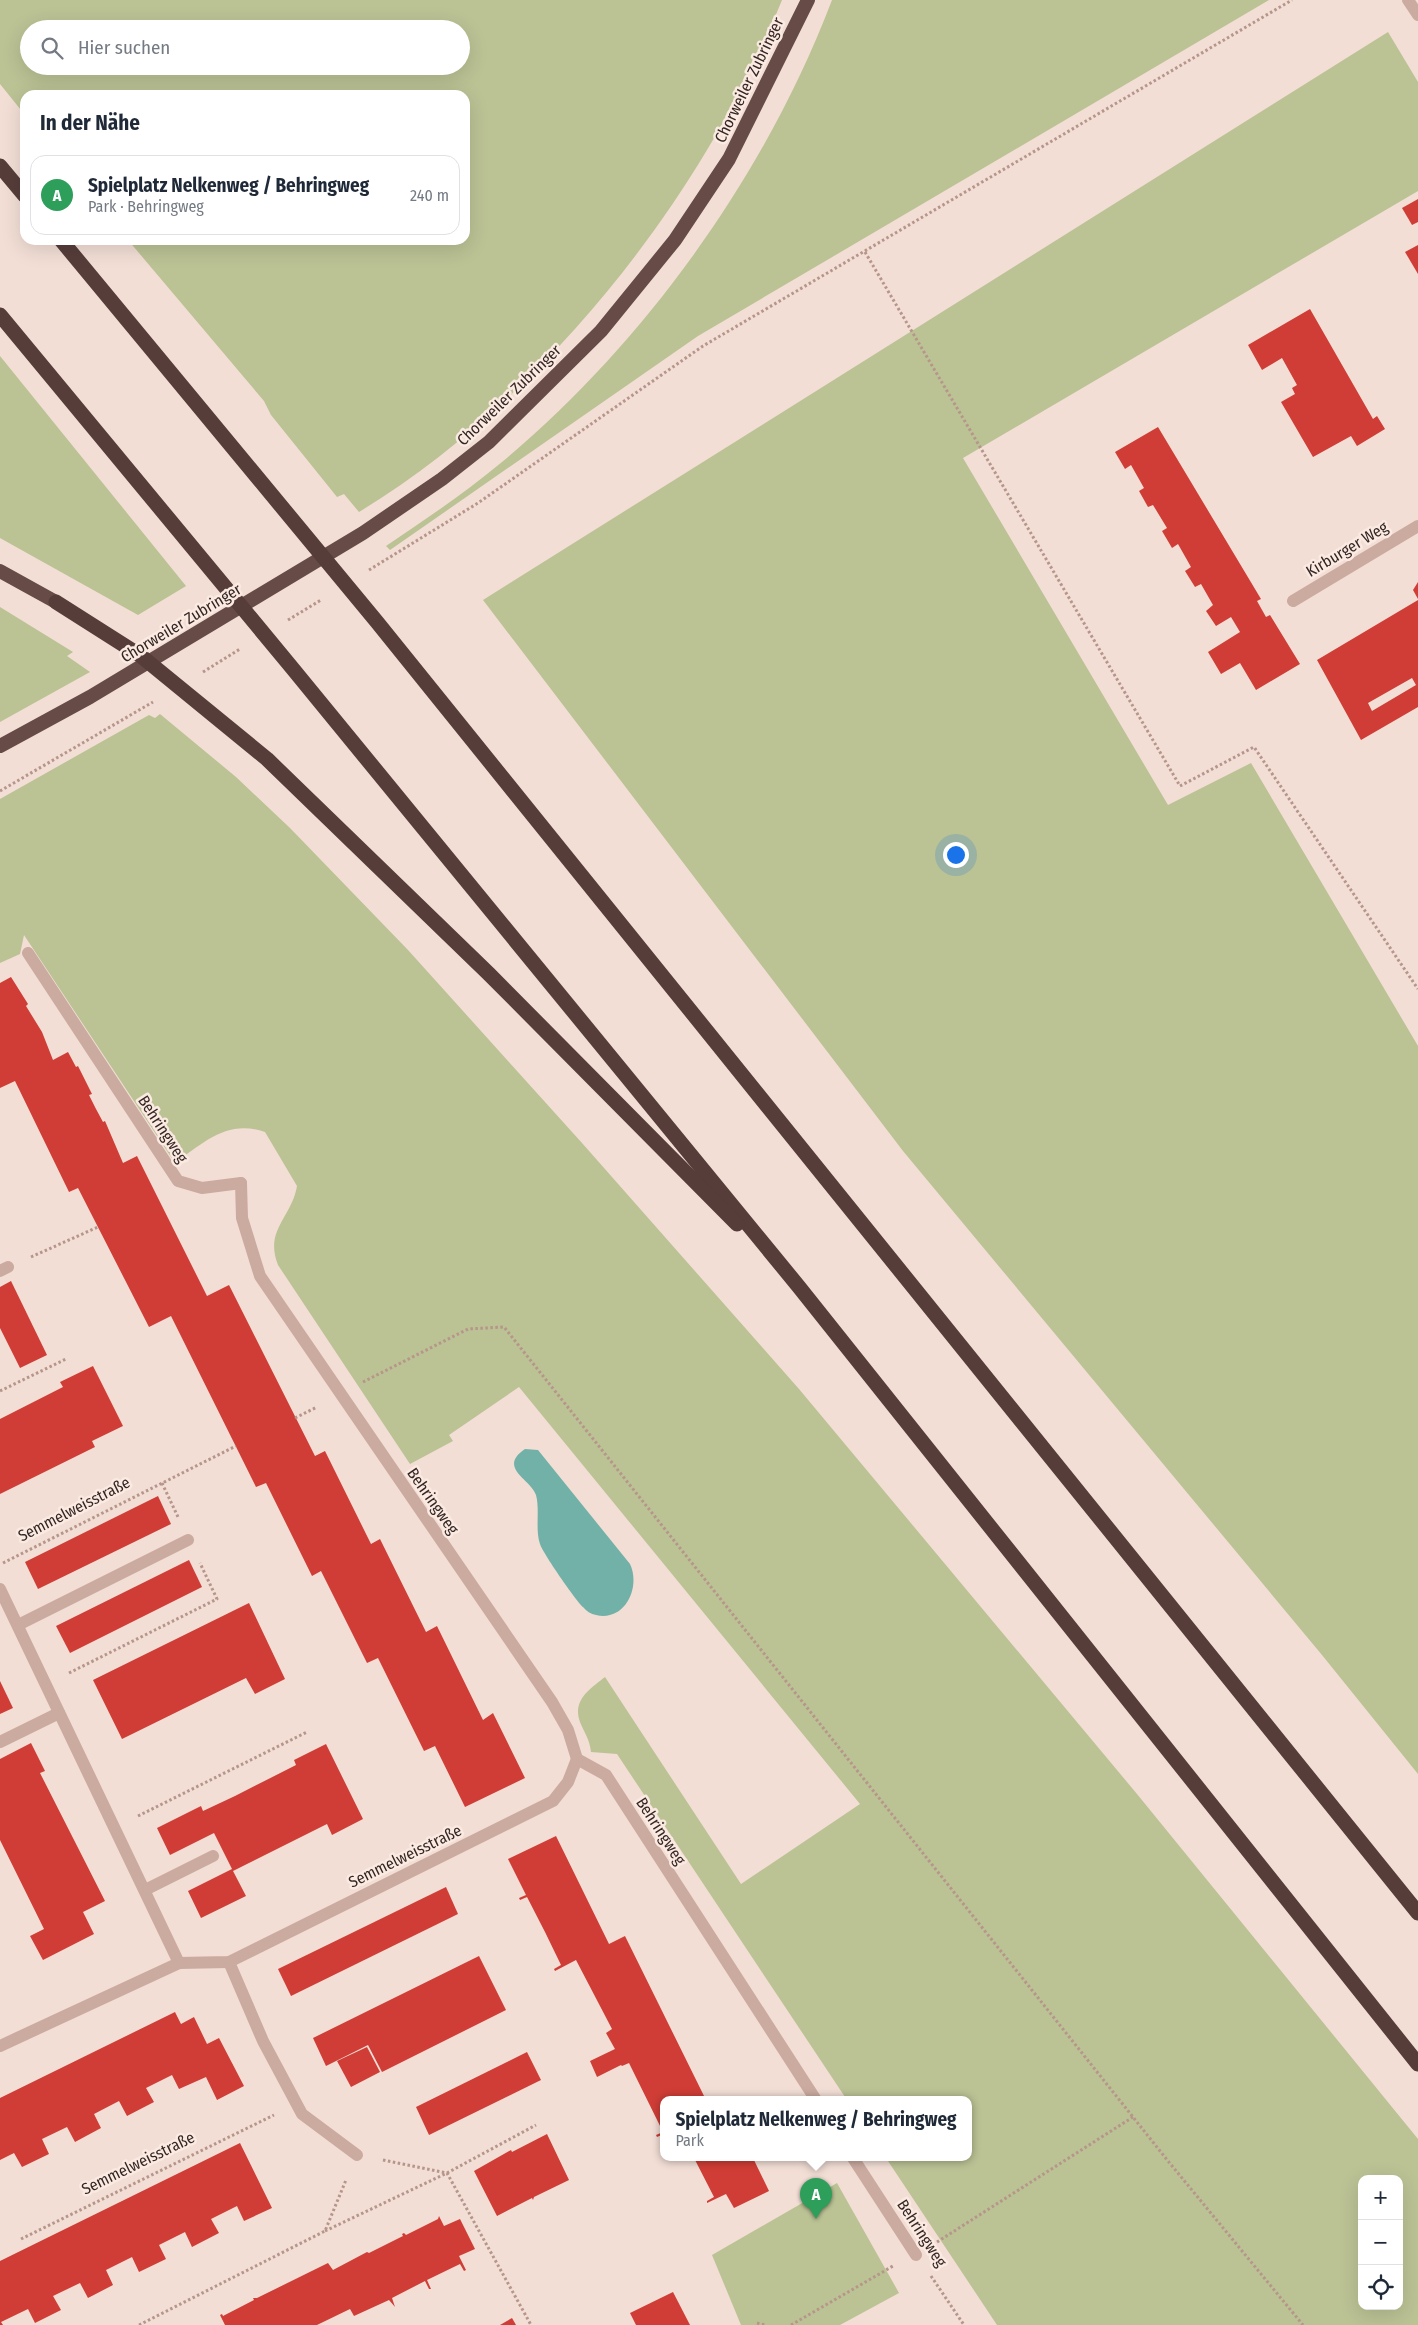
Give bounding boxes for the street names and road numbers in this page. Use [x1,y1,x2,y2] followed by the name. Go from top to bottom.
[710,14,788,146] street label: Chorweiler Zubringer
[453,340,565,449] street label: Chorweiler Zubringer
[1303,517,1392,581] street label: Kirburger Weg
[117,579,245,666] street label: Chorweiler Zubringer
[134,1092,192,1167] street label: Behringweg
[403,1464,463,1538] street label: Behringweg
[15,1473,133,1545] street label: Semmelweisstraße
[632,1794,690,1869] street label: Behringweg
[346,1820,465,1892] street label: Semmelweisstraße
[79,2127,198,2199] street label: Semmelweisstraße
[893,2196,951,2271] street label: Behringweg

